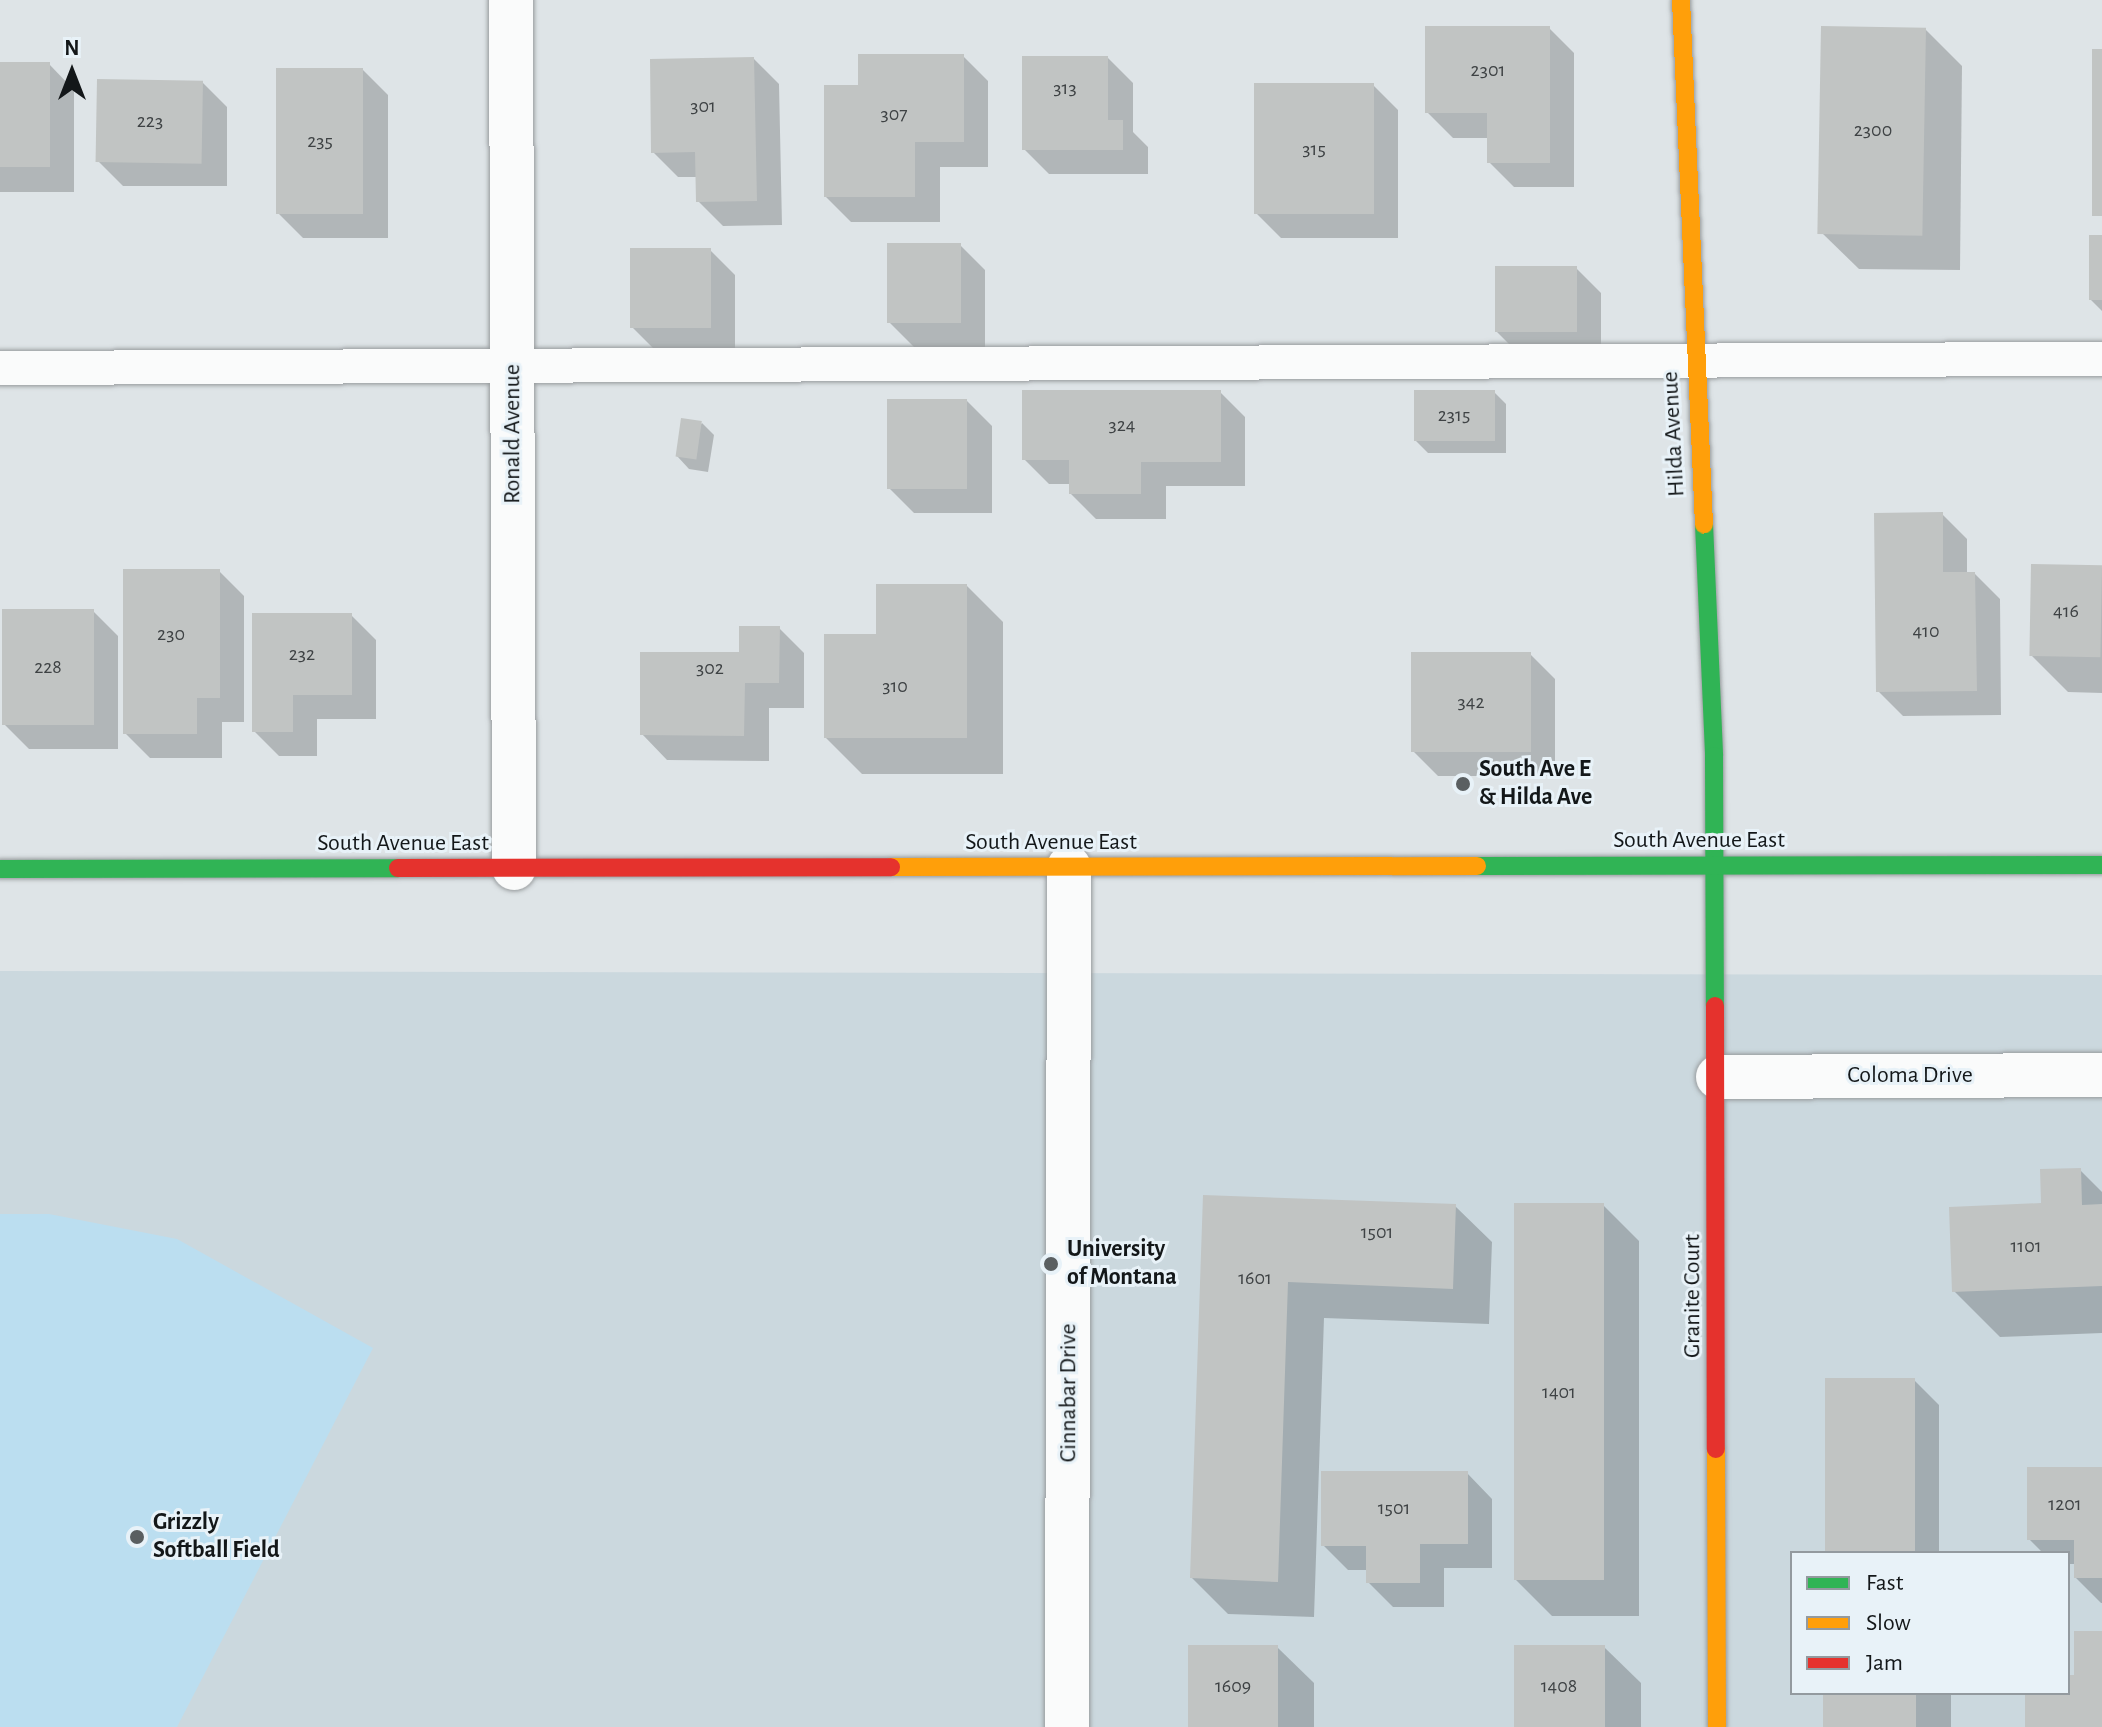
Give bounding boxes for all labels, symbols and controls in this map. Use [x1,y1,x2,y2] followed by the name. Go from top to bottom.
[32,32,112,112] north arrow
[64,37,80,59] text: N
[1471,58,1505,82] house number: 2301
[1053,76,1077,100] house number: 313
[690,94,716,118] house number: 301
[880,102,908,126] house number: 307
[137,109,163,133] house number: 223
[1854,118,1892,142] house number: 2300
[307,129,333,153] house number: 235
[1302,137,1326,161] house number: 315
[499,364,527,504] street label: Ronald Avenue
[1656,371,1692,497] street label: Hilda Avenue
[1438,403,1470,427] house number: 2315
[1109,413,1135,437] house number: 324
[2053,599,2079,623] house number: 416
[1912,619,1940,643] house number: 410
[157,622,185,646] house number: 230
[289,642,315,666] house number: 232
[34,655,62,679] house number: 228
[696,656,724,680] house number: 302
[882,674,908,698] house number: 310
[1458,690,1484,714] house number: 342
[1479,756,1592,812] place label: South Ave E & Hilda Ave
[1454,775,1472,793] marker: South Ave E & Hilda Ave
[1613,827,1785,855] street label: South Avenue East
[965,829,1137,857] street label: South Avenue East
[317,830,489,858] street label: South Avenue East
[1847,1062,1973,1090] street label: Coloma Drive
[1361,1220,1393,1244] house number: 1501
[1679,1234,1707,1358] street label: Granite Court
[2010,1234,2042,1258] house number: 1101
[1067,1236,1177,1292] place label: University of Montana
[1042,1255,1060,1273] marker: University of Montana
[1238,1266,1272,1290] house number: 1601
[1055,1324,1083,1462] street label: Cinnabar Drive
[1542,1380,1576,1404] house number: 1401
[2048,1492,2082,1516] house number: 1201
[1378,1496,1410,1520] house number: 1501
[153,1509,280,1565] place label: Grizzly Softball Field
[128,1528,146,1546] marker: Grizzly Softball Field
[1790,1551,2070,1695] legend
[1866,1571,1903,1595] text: Fast
[1866,1611,1911,1635] text: Slow
[1866,1651,1903,1675] text: Jam
[1215,1674,1251,1698] house number: 1609
[1541,1674,1577,1698] house number: 1408

